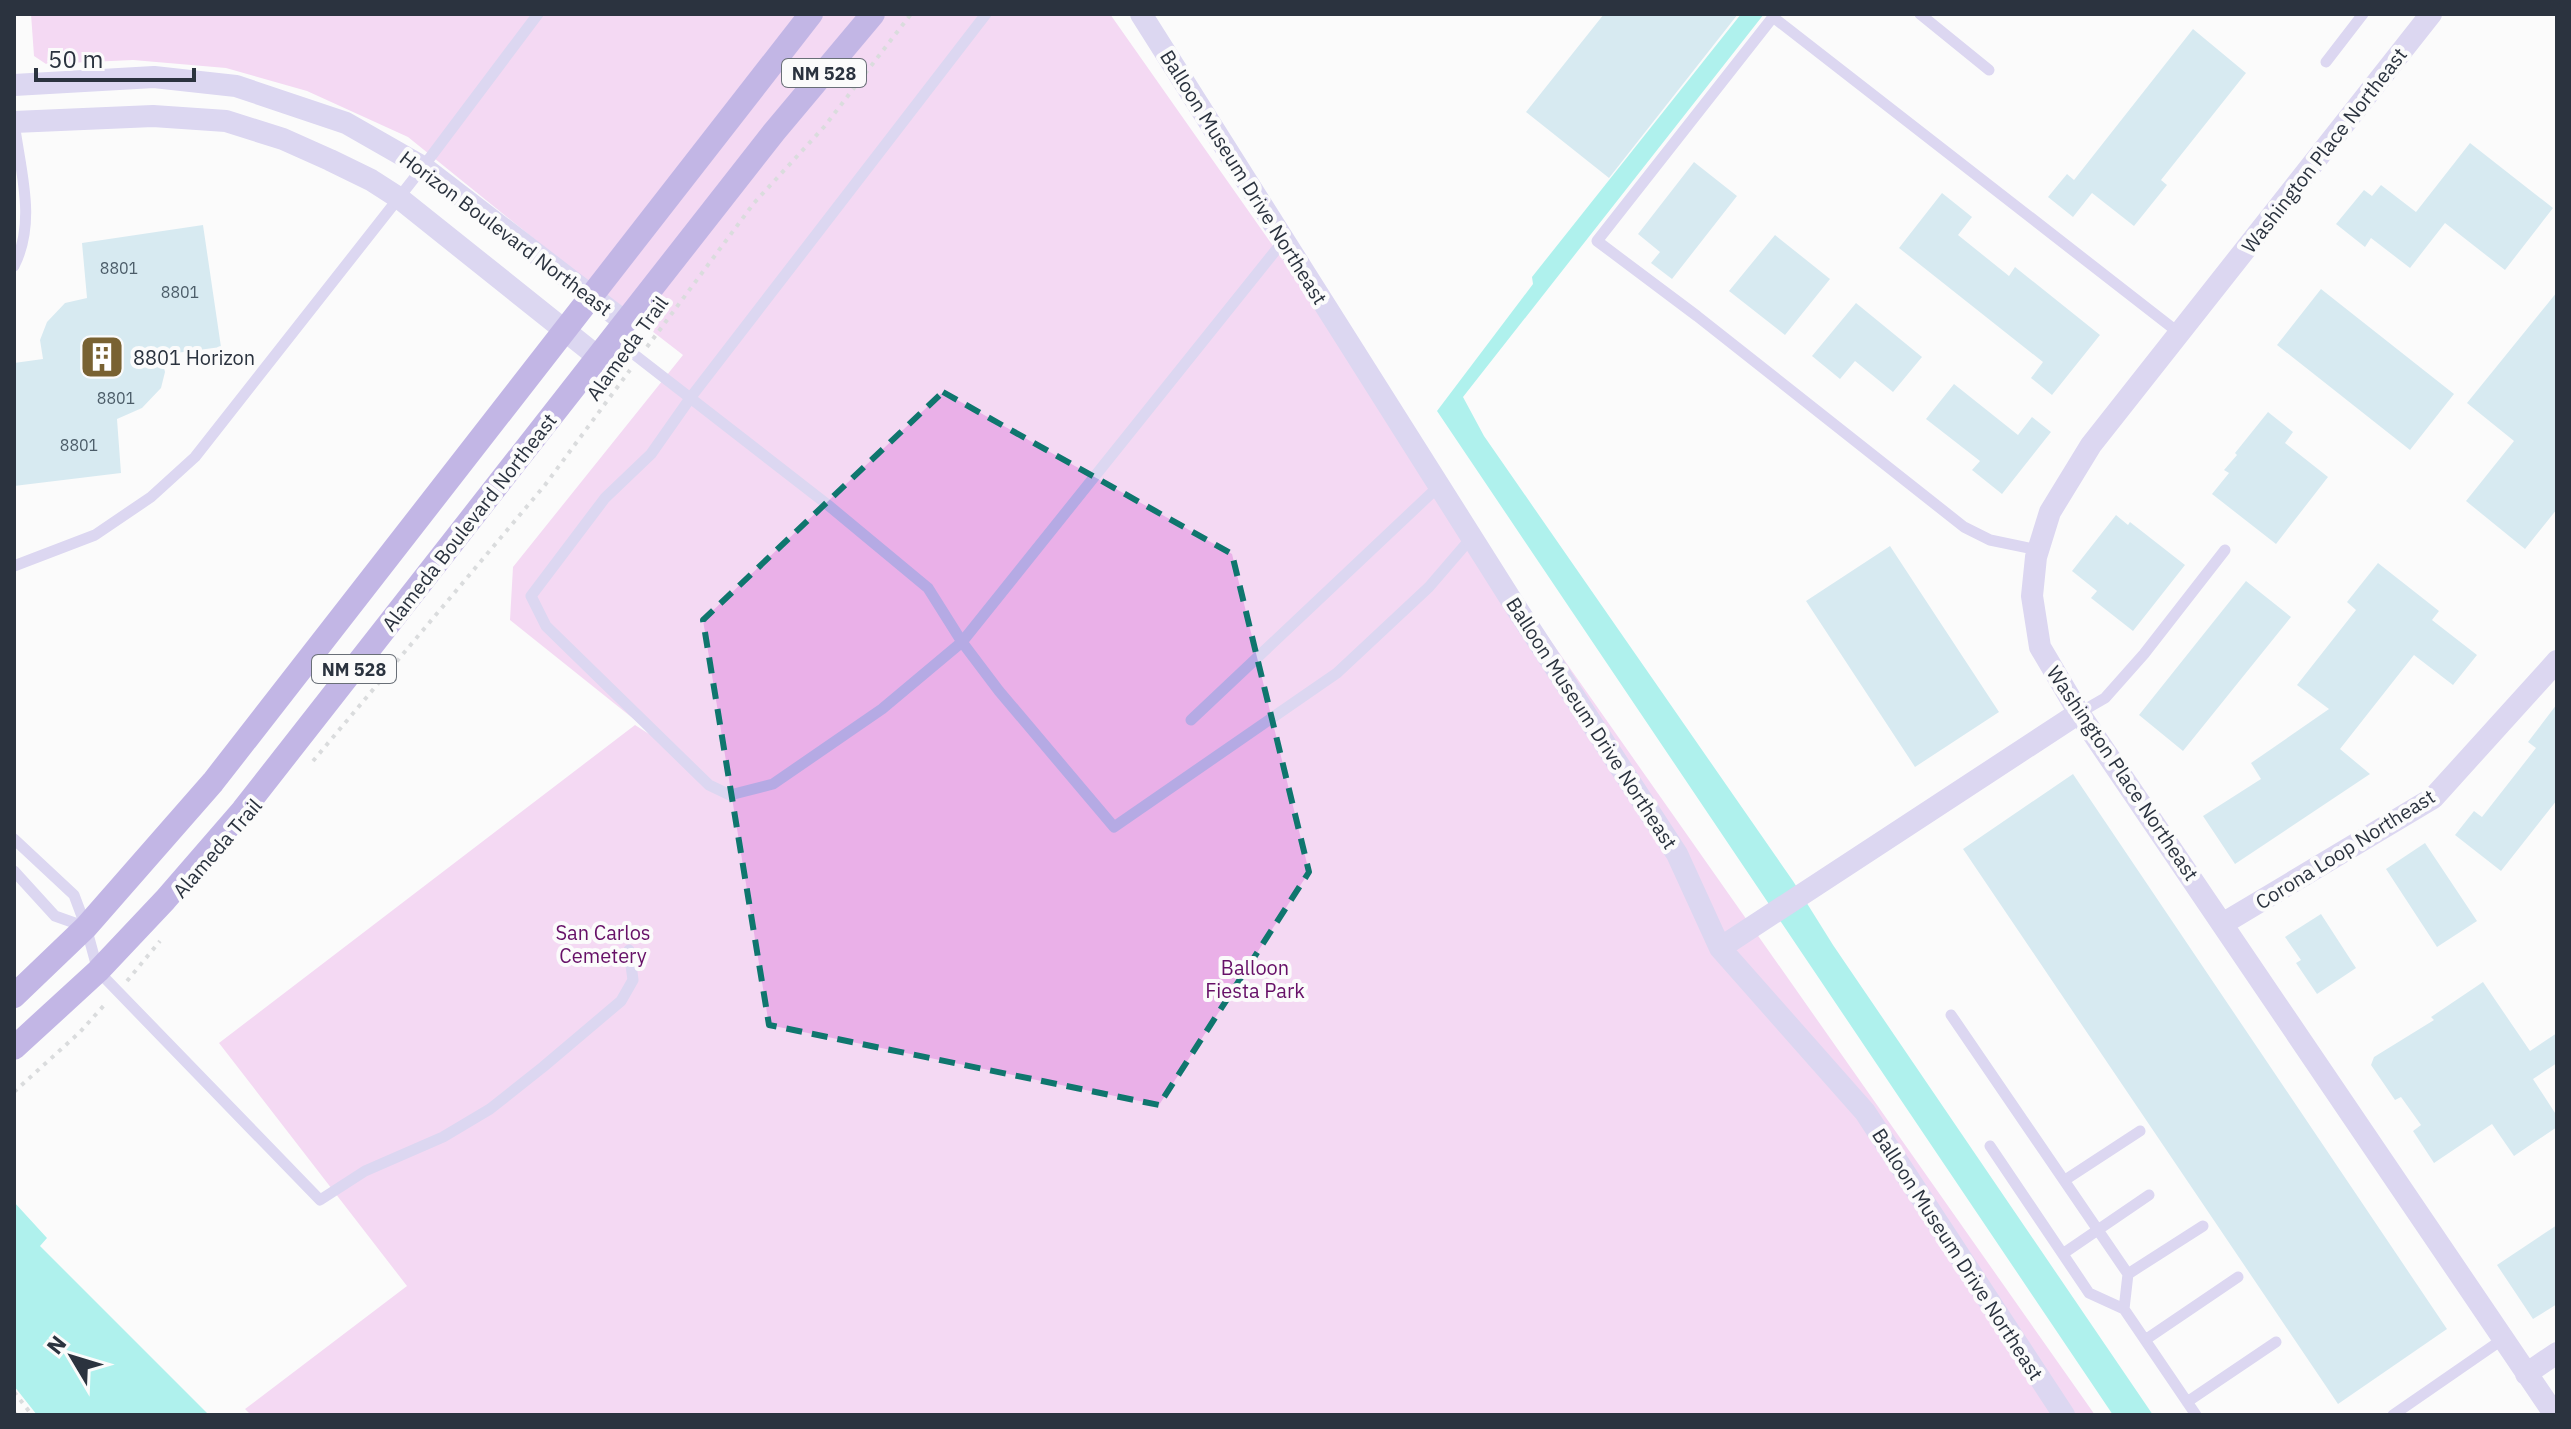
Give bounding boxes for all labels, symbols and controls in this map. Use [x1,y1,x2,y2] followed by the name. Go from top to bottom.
[36,32,194,82] scale bar
[2235,42,2413,258] street label: Washington Place Northeast
[48,43,103,75] text: 50 m
[1154,45,1334,309] street label: Balloon Museum Drive Northeast
[782,59,866,87] road number: NM 528
[394,144,618,322] street label: Horizon Boulevard Northeast
[100,258,138,278] house number: 8801
[161,282,199,302] house number: 8801
[580,290,674,406] street label: Alameda Trail
[78,333,126,381] building icon: 8801 Horizon
[133,344,255,371] place label: 8801 Horizon
[97,388,135,408] house number: 8801
[375,407,563,637] street label: Alameda Boulevard Northeast
[60,435,98,455] house number: 8801
[1500,592,1684,854] street label: Balloon Museum Drive Northeast
[312,655,396,683] road number: NM 528
[2041,660,2205,886] street label: Washington Place Northeast
[2250,783,2440,915] street label: Corona Loop Northeast
[166,793,268,903] street label: Alameda Trail
[555,919,651,969] park label: San Carlos Cemetery
[1205,954,1305,1004] park label: Balloon Fiesta Park
[1866,1123,2050,1385] street label: Balloon Museum Drive Northeast
[32,1317,112,1397] north arrow
[40,1329,72,1360] text: N

